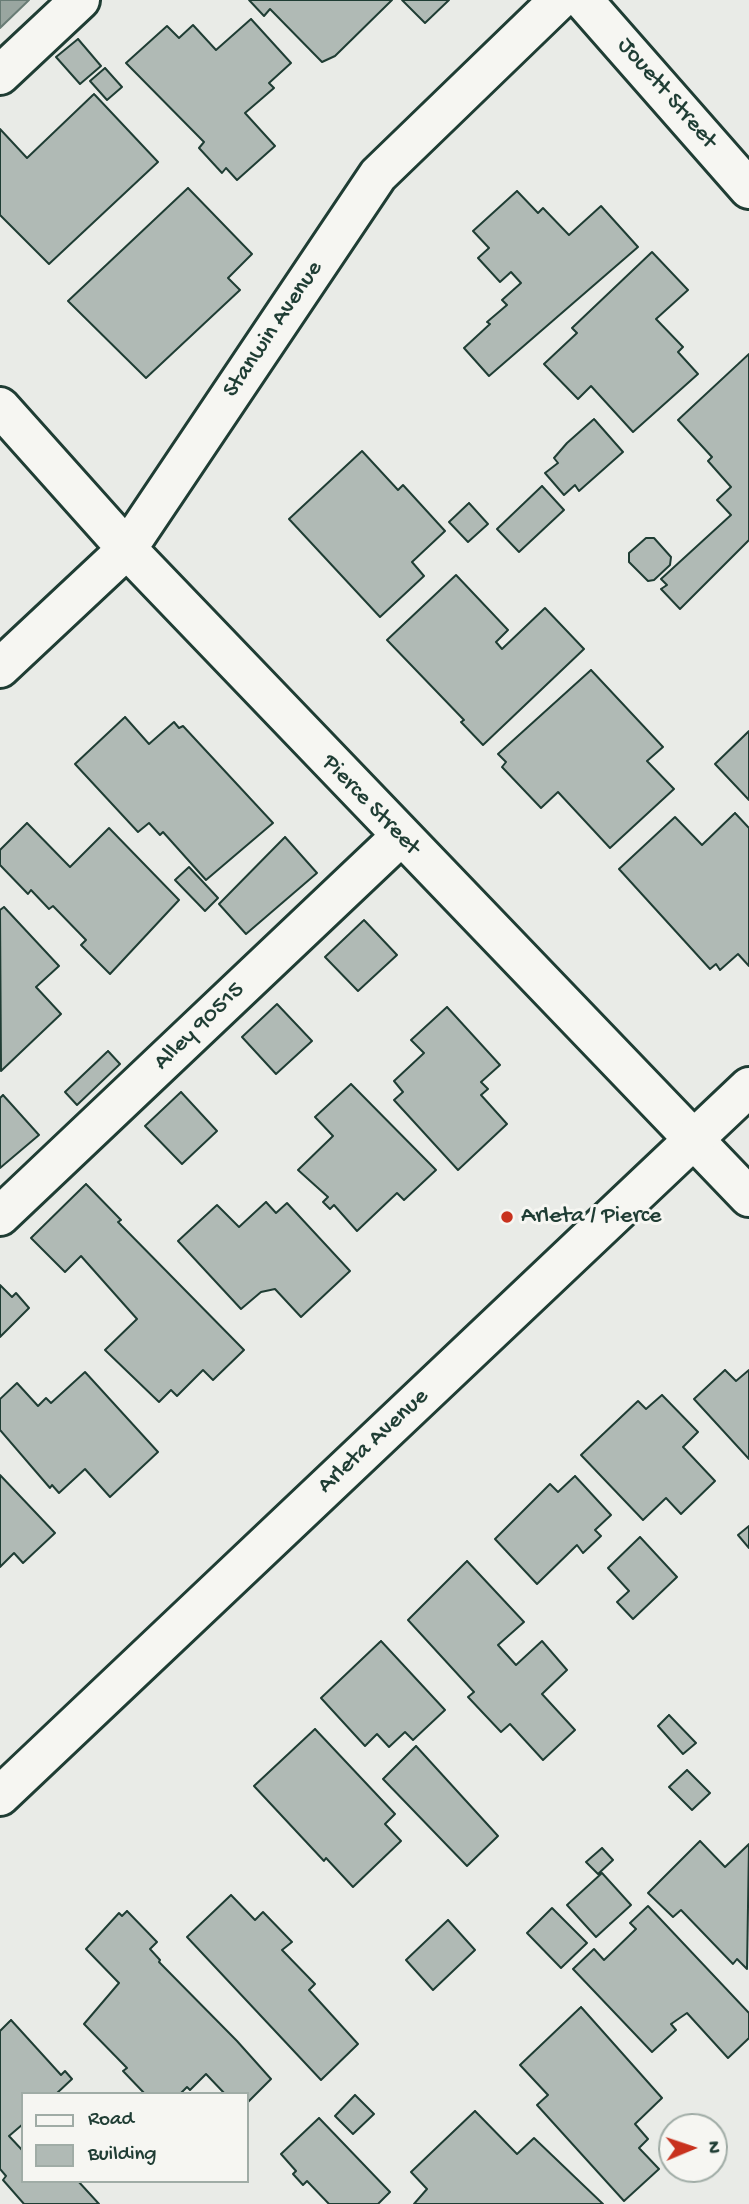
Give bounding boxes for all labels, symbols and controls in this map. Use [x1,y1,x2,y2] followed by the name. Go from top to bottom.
[610,32,722,156] street label: Jouett Street
[218,256,330,404] street label: Stanwin Avenue
[315,749,425,863] street label: Pierce Street
[149,977,251,1077] street label: Alley 90515
[521,1203,661,1231] place label: Arleta / Pierce
[499,1209,515,1225] marker: Arleta / Pierce
[313,1383,435,1501] street label: Arleta Avenue
[21,2092,248,2183] legend
[88,2108,134,2133] text: Road
[658,2113,728,2183] north arrow
[701,2141,724,2154] text: N
[88,2143,157,2168] text: Building

